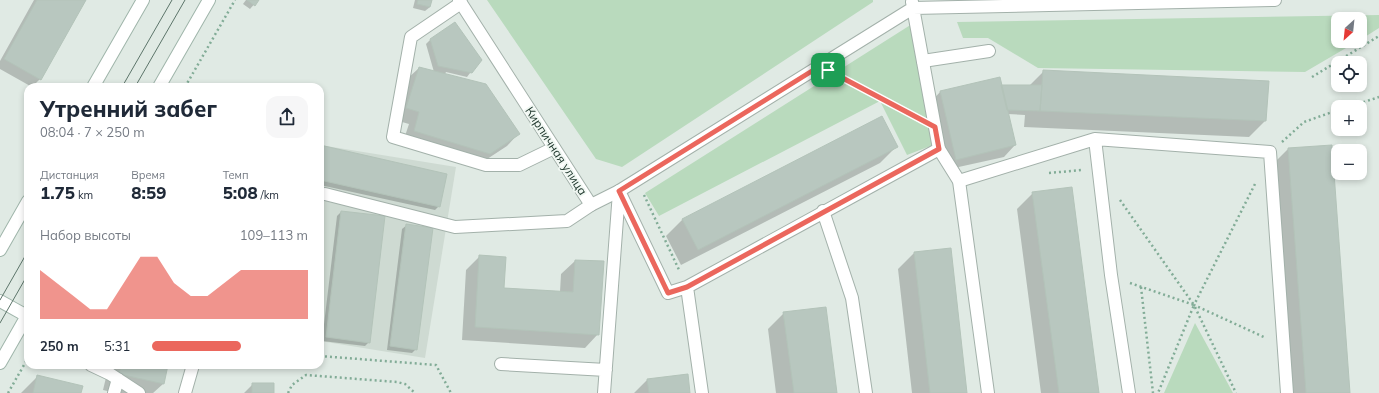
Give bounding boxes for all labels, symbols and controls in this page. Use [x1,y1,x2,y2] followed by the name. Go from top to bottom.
[1331,12,1367,48] north arrow
[1331,12,1367,180] map controls
[811,53,845,87] pin
[1331,56,1367,92] button: locate
[817,59,839,81] icon: arrive
[40,95,217,123] text: Утренний забег
[266,96,308,138] button: share
[1331,100,1367,136] button: +
[522,104,591,198] street label: Кирпичная улица
[40,124,145,140] text: 08:04 · 7 × 250 m
[1331,144,1367,180] button: −
[40,168,99,182] text: Дистанция
[131,168,165,182] text: Время
[223,168,249,182] text: Темп
[40,182,75,203] text: 1.75
[131,182,166,203] text: 8:59
[223,182,258,203] text: 5:08
[75,188,93,202] text: km
[258,188,279,202] text: /km
[40,227,131,243] text: Набор высоты
[240,227,308,243] text: 109–113 m
[40,338,79,354] text: 250 m
[104,338,130,354] text: 5:31

